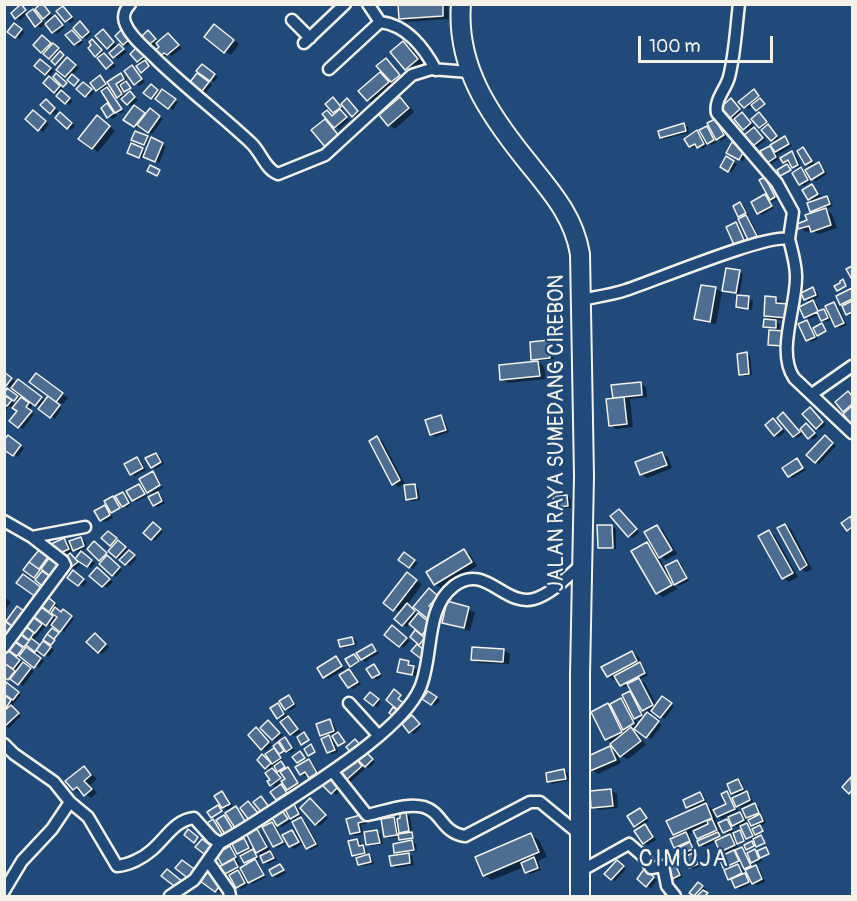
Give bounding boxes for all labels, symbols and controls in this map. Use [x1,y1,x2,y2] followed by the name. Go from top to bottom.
[641,24,776,62] scale bar
[649,35,701,58] text: 100 m
[545,274,571,592] street label: JALAN RAYA SUMEDANG CIREBON
[639,846,729,874] district label: CIMUJA

